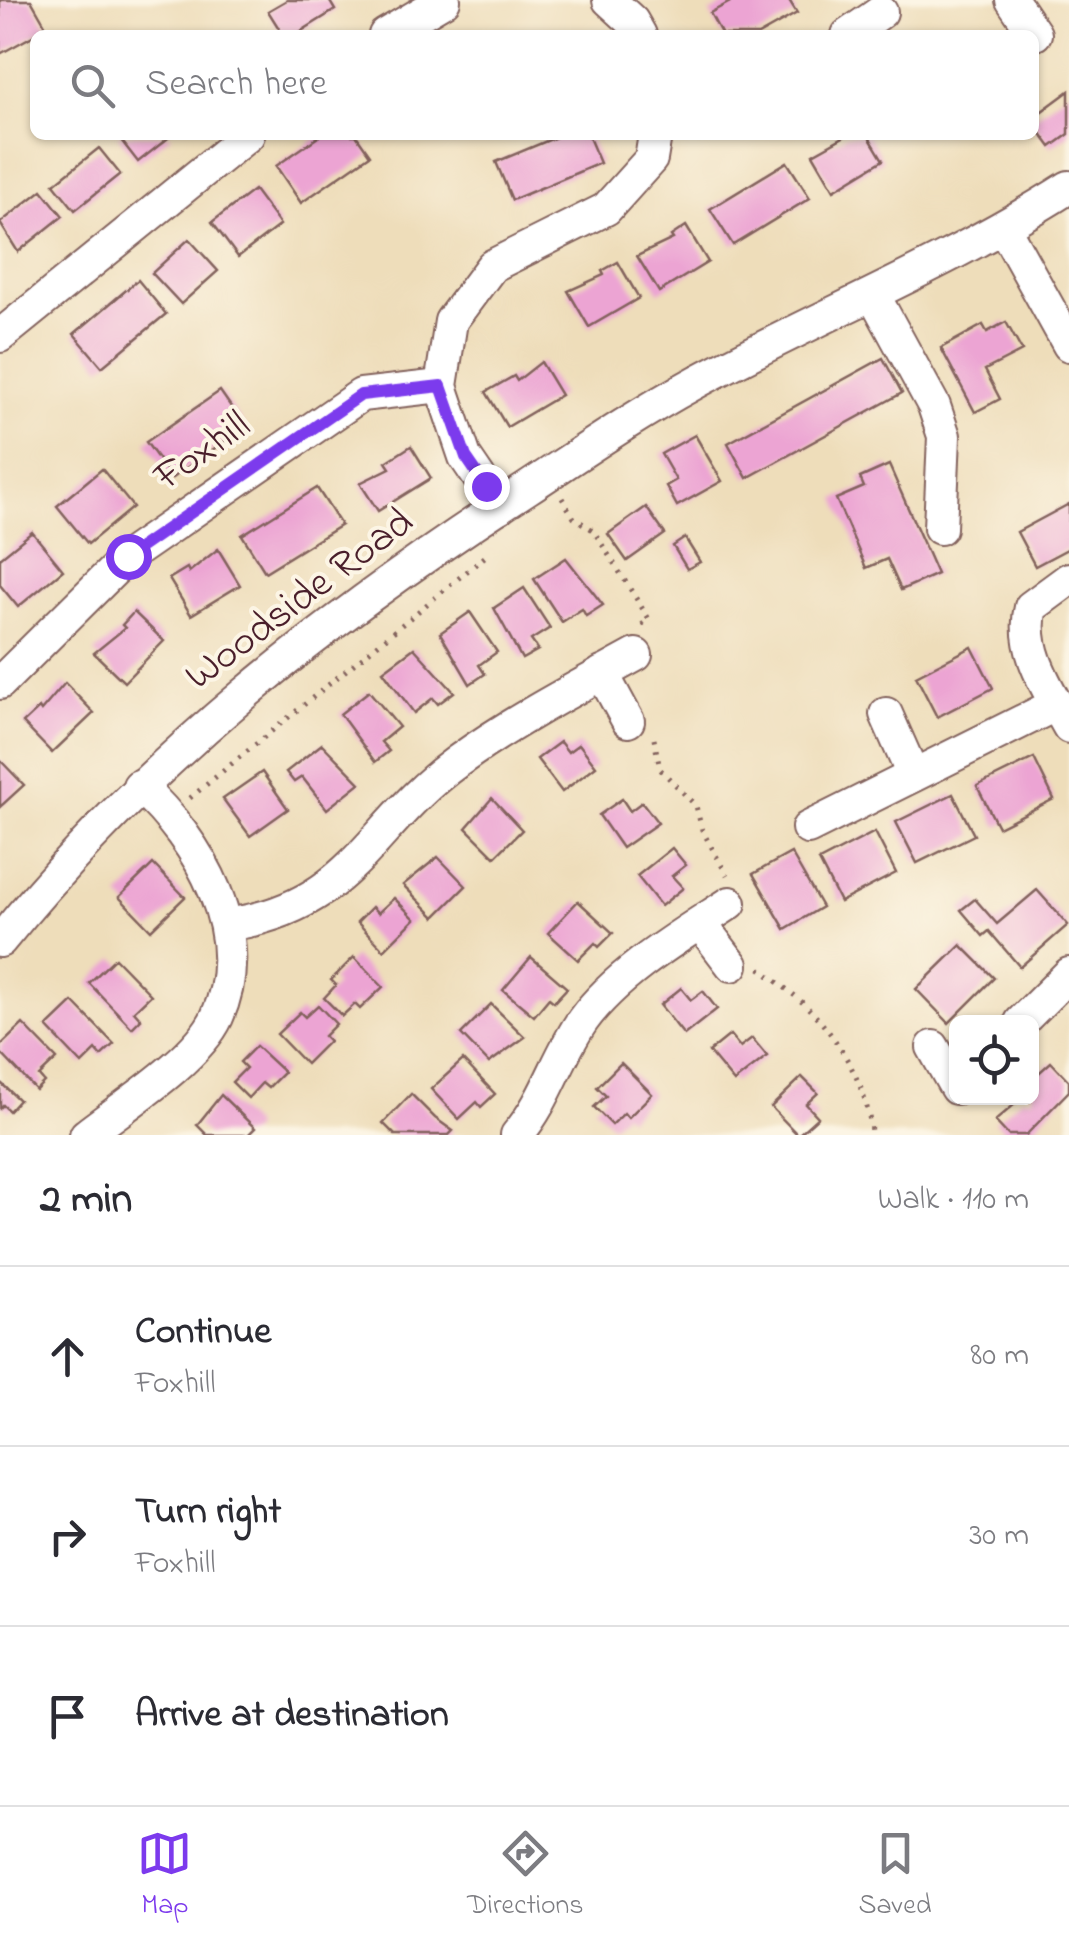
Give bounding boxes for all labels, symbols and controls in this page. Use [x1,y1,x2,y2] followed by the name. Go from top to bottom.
[30,30,1039,140] search box
[145,57,327,113] text: Search here
[65,58,120,113] icon: search
[141,397,264,508] street label: Foxhill
[464,464,510,510] route end
[173,493,427,707] street label: Woodside Road
[106,534,152,580] route start
[949,1015,1039,1105] map controls
[949,1015,1039,1105] button: locate
[40,1170,132,1231] text: 2 min
[878,1177,1029,1224] text: Walk · 110 m
[135,1305,271,1361] text: Continue
[40,1329,95,1384] icon: ahead
[970,1333,1029,1380] text: 80 m
[135,1361,216,1408] text: Foxhill
[135,1485,281,1541] text: Turn right
[40,1509,95,1564] icon: right
[969,1513,1029,1560] text: 30 m
[135,1541,216,1588] text: Foxhill
[135,1688,449,1744] text: Arrive at destination
[40,1689,95,1744] icon: arrive
[137,1826,192,1927] tab: Map
[467,1826,584,1927] tab: Directions
[859,1826,932,1927] tab: Saved

